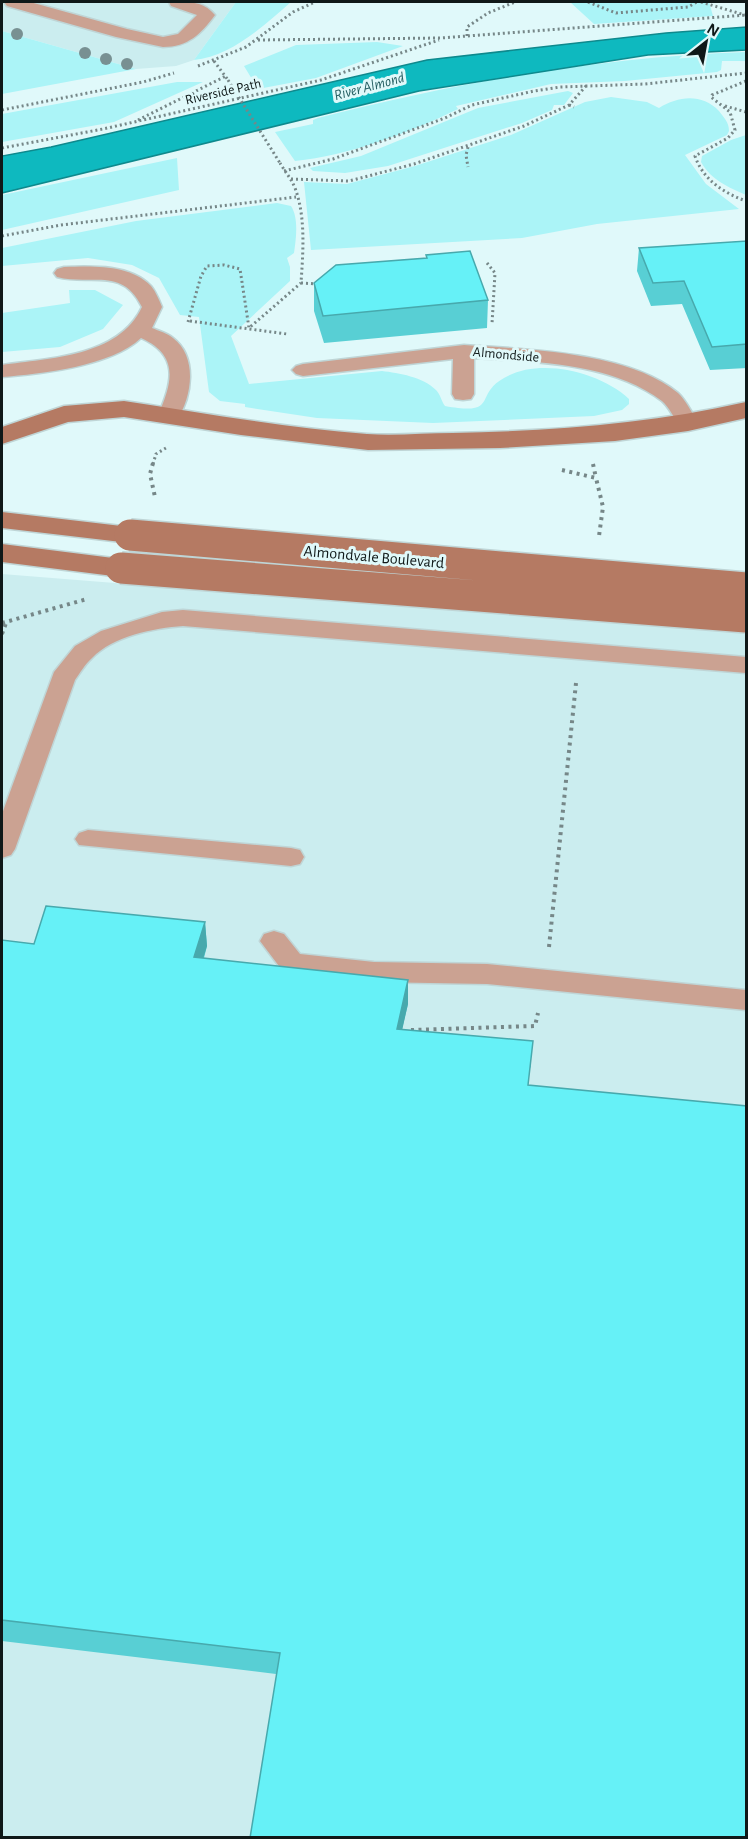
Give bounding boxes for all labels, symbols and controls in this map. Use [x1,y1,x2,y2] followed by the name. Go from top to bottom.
[676,12,736,72] north arrow
[704,20,722,40] text: N
[332,70,406,103] water label: River Almond
[184,76,263,108] street label: Riverside Path
[472,345,540,365] street label: Almondside
[303,543,445,571] street label: Almondvale Boulevard

